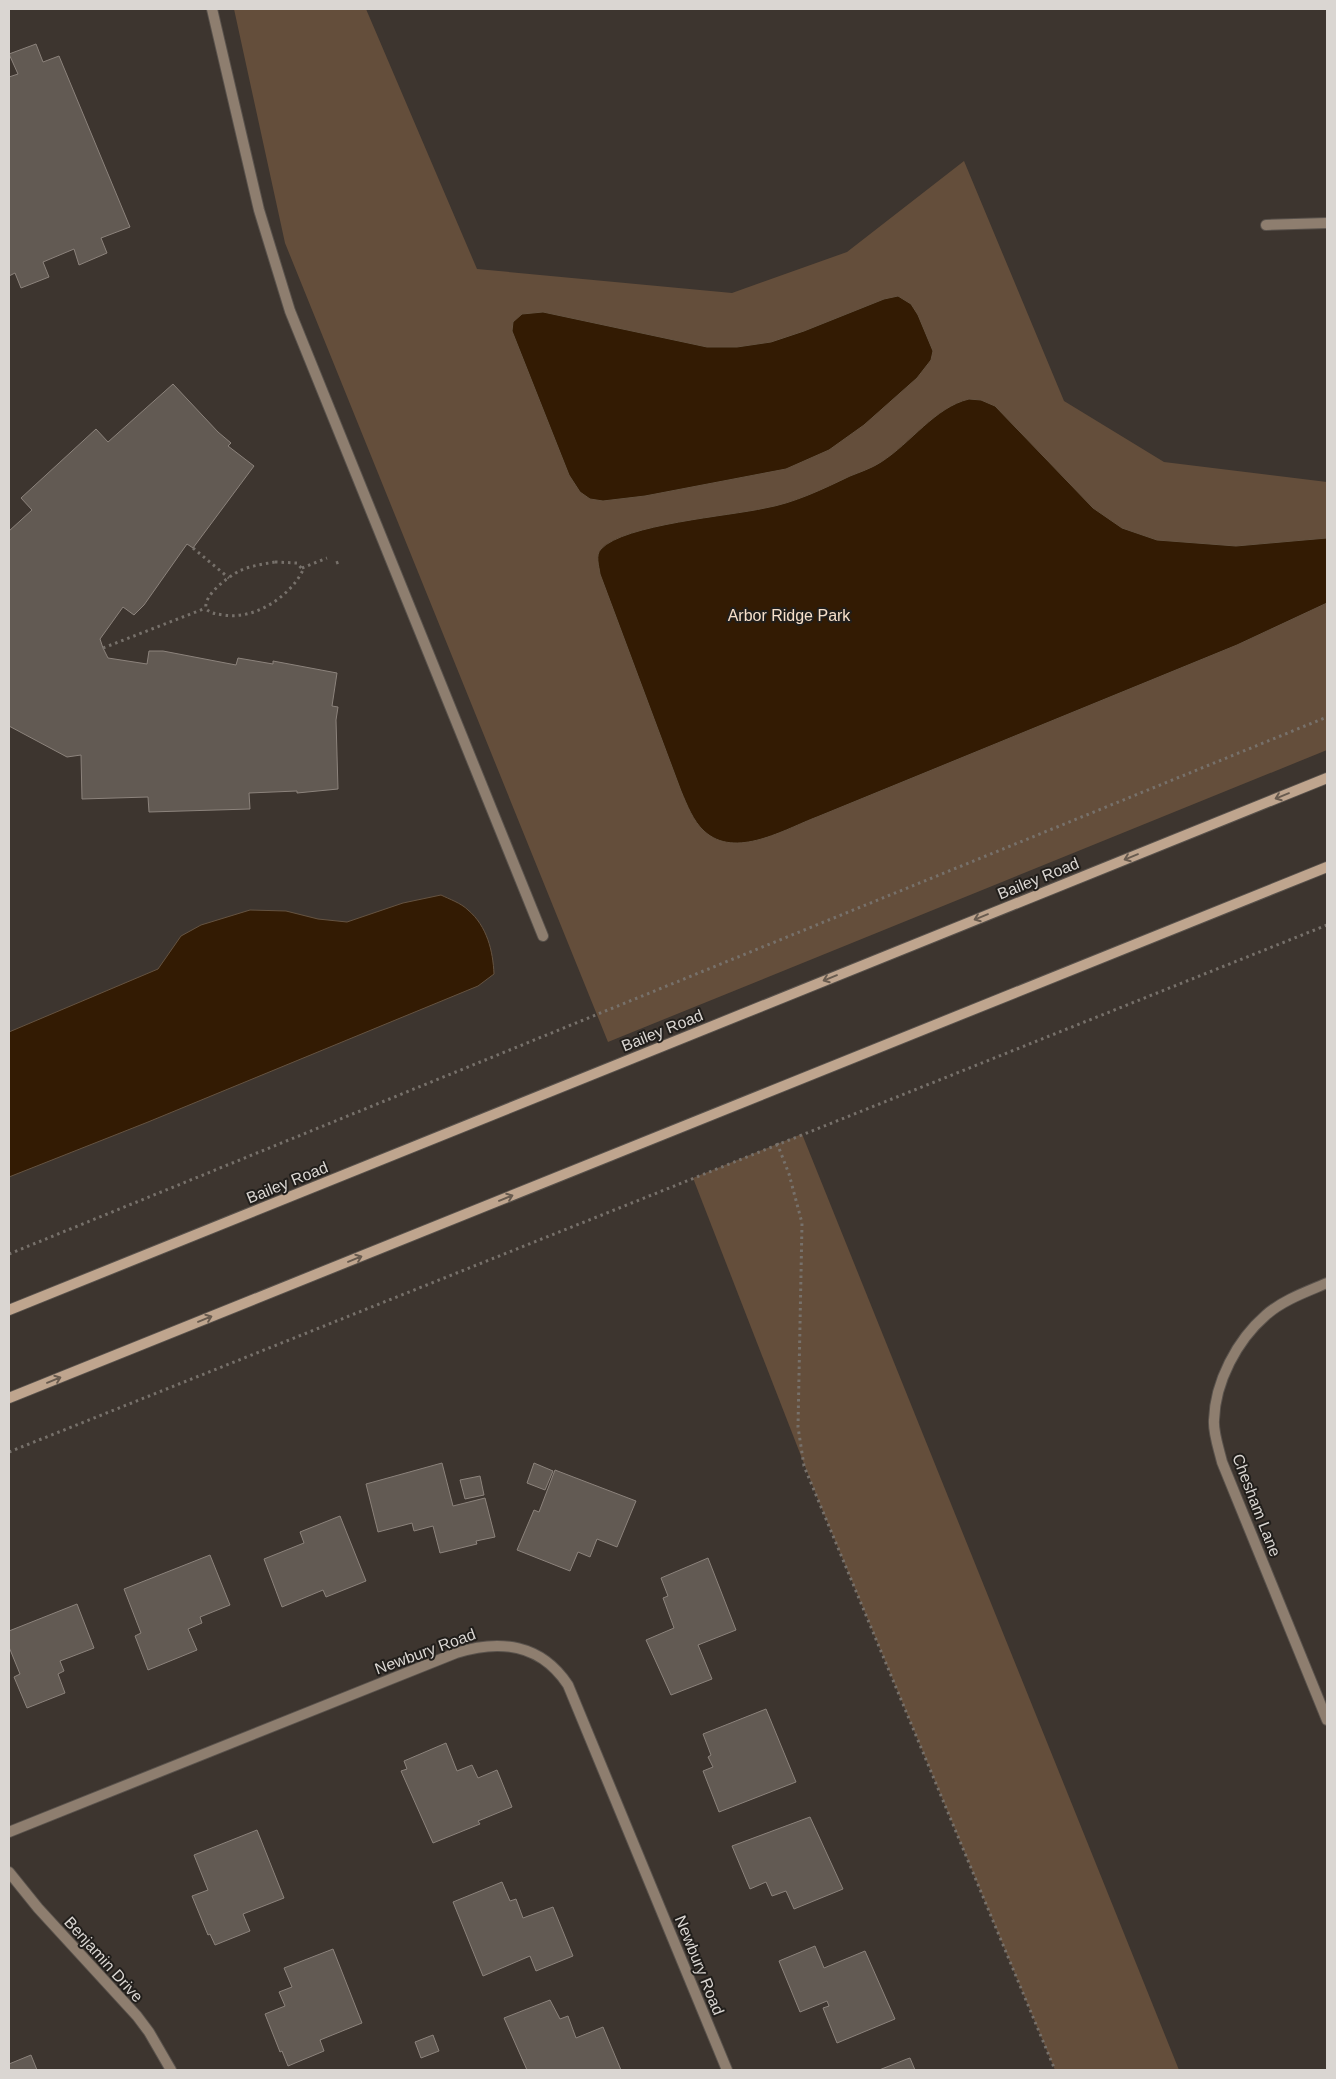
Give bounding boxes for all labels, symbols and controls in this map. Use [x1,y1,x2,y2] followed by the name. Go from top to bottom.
[728,607,851,624] park label: Arbor Ridge Park
[1275,792,1290,801] one-way arrow
[1124,852,1139,862] one-way arrow
[995,854,1081,903] street label: Bailey Road
[974,913,989,923] one-way arrow
[823,974,838,984] one-way arrow
[619,1006,705,1055] street label: Bailey Road
[244,1158,330,1207] street label: Bailey Road
[498,1193,513,1202] one-way arrow
[348,1253,363,1262] one-way arrow
[197,1314,212,1324] one-way arrow
[46,1375,61,1384] one-way arrow
[1229,1451,1284,1559] street label: Chesham Lane
[373,1625,478,1678] street label: Newbury Road
[61,1913,146,2005] street label: Benjamin Drive
[672,1913,727,2017] street label: Newbury Road

